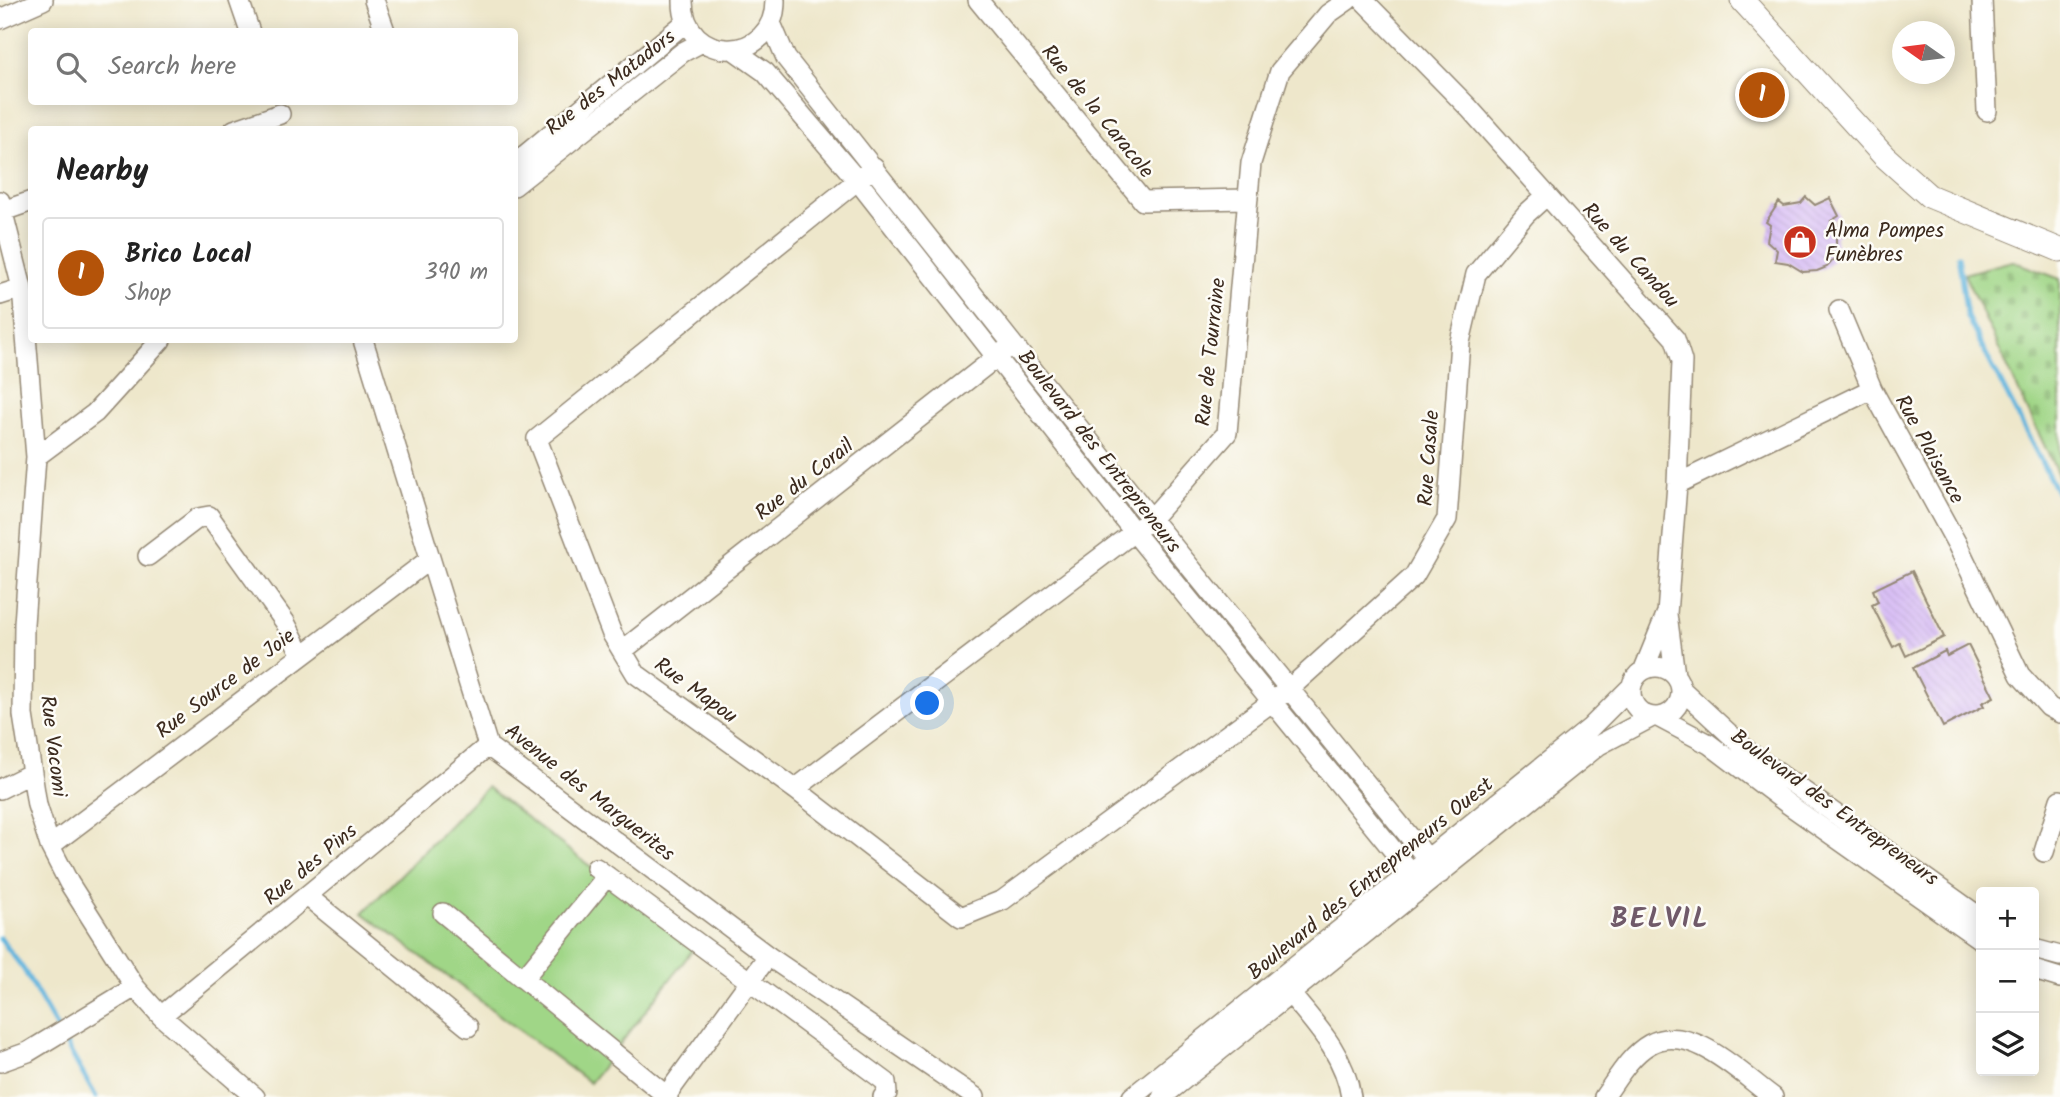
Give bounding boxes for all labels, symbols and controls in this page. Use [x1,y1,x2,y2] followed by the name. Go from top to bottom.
[1892,21,1955,84] north arrow
[539,22,683,145] street label: Rue des Matadors
[28,28,518,105] search box
[1032,38,1162,187] street label: Rue de la Caracole
[108,46,236,88] text: Search here
[52,48,90,86] icon: search
[1739,69,1785,121] pin: 1
[56,148,148,196] text: Nearby
[1573,196,1687,316] street label: Rue du Candou
[1825,215,1944,272] place label: Alma Pompes Funèbres
[1781,223,1819,261] shop icon: Alma Pompes Funèbres
[125,234,251,276] text: Brico Local
[78,255,84,291] text: 1
[425,255,488,291] text: 390 m
[125,276,171,312] text: Shop
[1187,276,1236,428] street label: Rue de Tourraine
[1009,343,1189,561] street label: Boulevard des Entrepreneurs
[1885,389,1973,511] street label: Rue Plaisance
[1410,408,1449,507] street label: Rue Casale
[748,431,862,530] street label: Rue du Corail
[149,620,303,748] street label: Rue Source de Joie
[646,650,744,733] street label: Rue Mapou
[910,686,944,720] your location
[30,694,75,800] street label: Rue Vacomi
[497,716,682,871] street label: Avenue des Marguerites
[1723,721,1945,895] street label: Boulevard des Entrepreneurs
[1241,769,1502,989] street label: Boulevard des Entrepreneurs Ouest
[257,816,365,914] street label: Rue des Pins
[1976,887,2039,1076] map controls
[1976,887,2039,950] button: +
[1610,897,1710,942] district label: BELVIL
[1976,950,2039,1013] button: −
[1976,1013,2039,1076] button: layers

